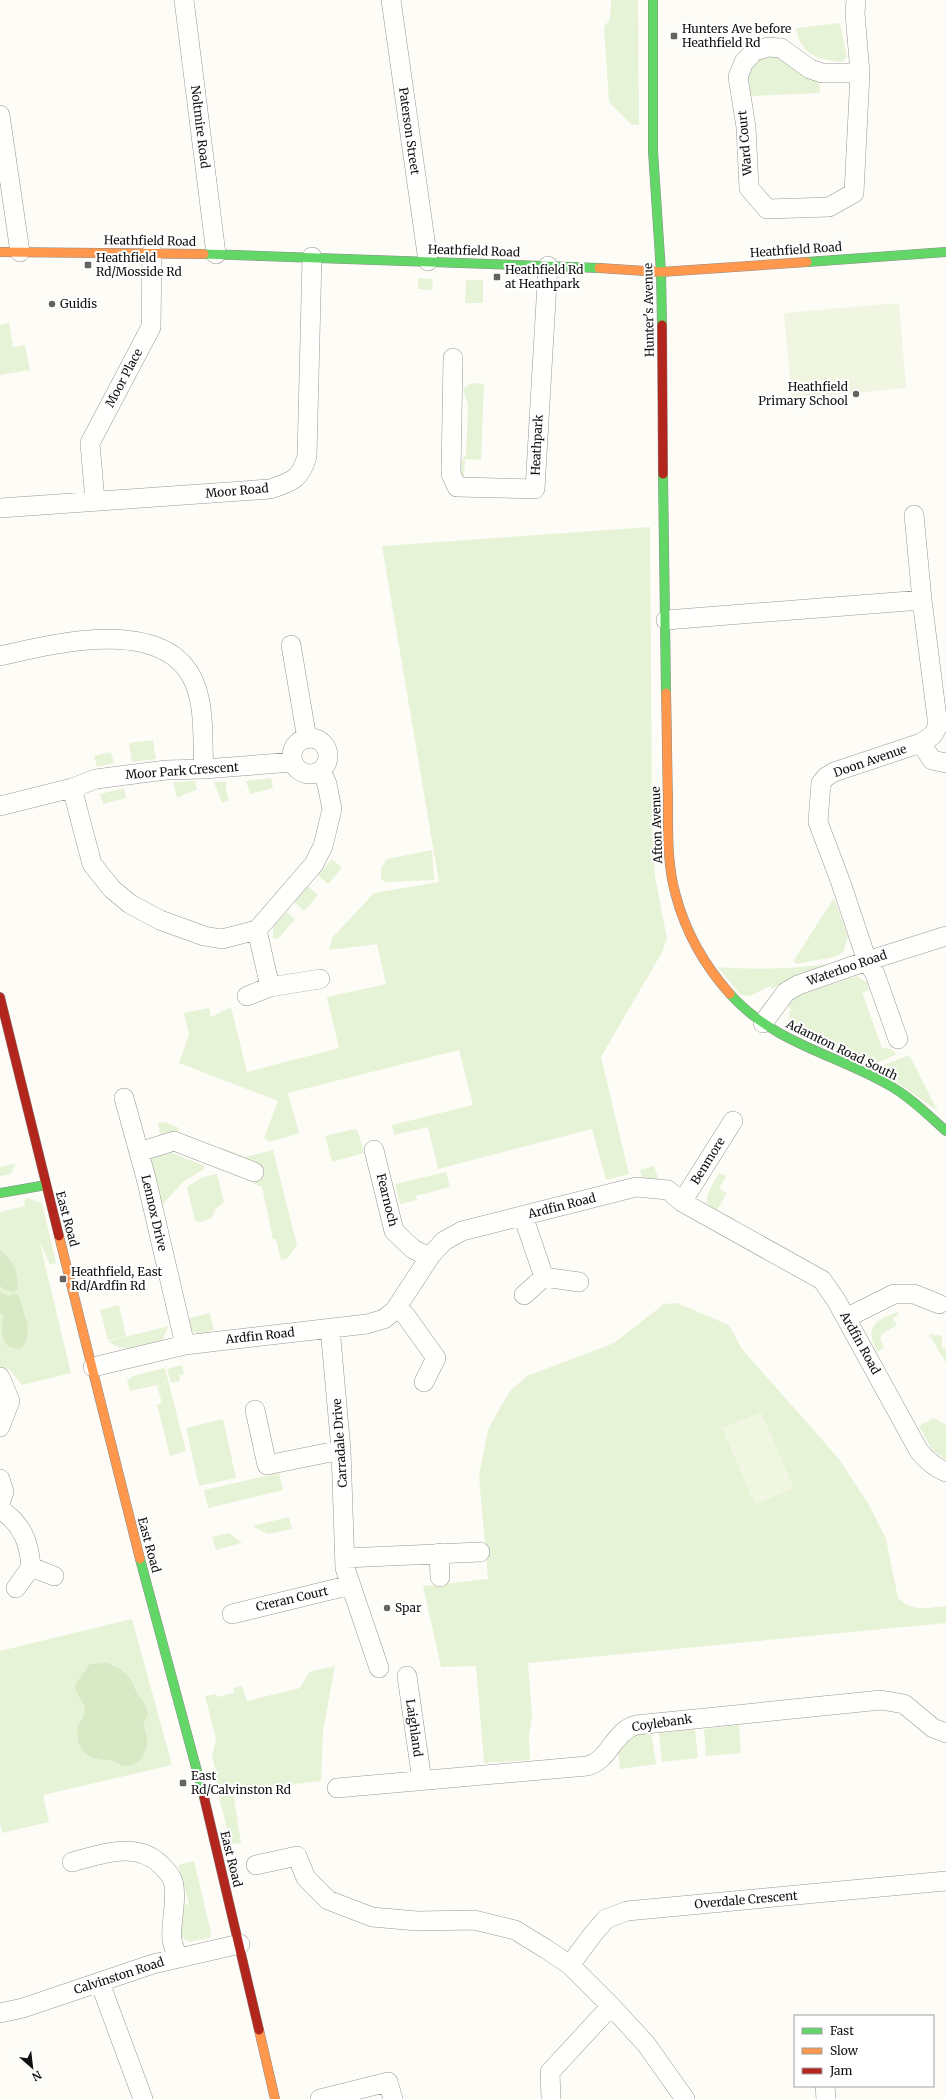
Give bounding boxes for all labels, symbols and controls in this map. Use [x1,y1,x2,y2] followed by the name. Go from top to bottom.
[682,21,791,50] place label: Hunters Ave before Heathfield Rd
[669,31,679,41] marker: Hunters Ave before Heathfield Rd
[188,85,213,169] street label: Noltmire Road
[396,86,423,176] street label: Paterson Street
[734,110,755,177] street label: Ward Court
[104,232,196,249] street label: Heathfield Road
[749,239,843,260] street label: Heathfield Road
[428,241,520,260] street label: Heathfield Road
[96,250,182,279] place label: Heathfield Rd/Mosside Rd
[83,260,93,270] marker: Heathfield Rd/Mosside Rd
[505,262,584,291] place label: Heathfield Rd at Heathpark
[640,263,657,357] street label: Hunter's Avenue
[492,272,502,282] marker: Heathfield Rd at Heathpark
[60,296,97,311] place label: Guidis
[47,299,57,309] marker: Guidis
[102,346,145,410] street label: Moor Place
[758,379,848,408] place label: Heathfield Primary School
[851,389,861,399] marker: Heathfield Primary School
[527,414,546,476] street label: Heathpark
[205,480,269,501] street label: Moor Road
[831,741,908,780] street label: Doon Avenue
[125,759,239,782] street label: Moor Park Crescent
[648,786,665,865] street label: Afton Avenue
[804,947,889,989] street label: Waterloo Road
[783,1016,901,1083] street label: Adamton Road South
[687,1134,728,1187] street label: Benmore
[374,1172,401,1228] street label: Fearnoch
[138,1173,171,1252] street label: Lennox Drive
[53,1189,82,1248] street label: East Road
[525,1190,597,1221] street label: Ardfin Road
[71,1264,163,1293] place label: Heathfield, East Rd/Ardfin Rd
[58,1274,68,1284] marker: Heathfield, East Rd/Ardfin Rd
[837,1308,884,1377] street label: Ardfin Road
[224,1324,295,1347] street label: Ardfin Road
[329,1398,350,1488] street label: Carradale Drive
[135,1515,164,1574] street label: East Road
[254,1583,330,1614] street label: Creran Court
[395,1600,422,1615] place label: Spar
[382,1603,392,1613] marker: Spar
[403,1698,426,1758] street label: Laighland
[631,1711,693,1734] street label: Coylebank
[191,1768,291,1797] place label: East Rd/Calvinston Rd
[178,1778,188,1788] marker: East Rd/Calvinston Rd
[217,1829,246,1888] street label: East Road
[694,1887,798,1911] street label: Overdale Crescent
[72,1954,166,1997] street label: Calvinston Road
[794,2015,934,2087] legend
[830,2023,854,2038] text: Fast
[830,2043,859,2058] text: Slow
[12,2047,52,2087] north arrow
[829,2063,853,2078] text: Jam
[29,2068,44,2084] text: N

